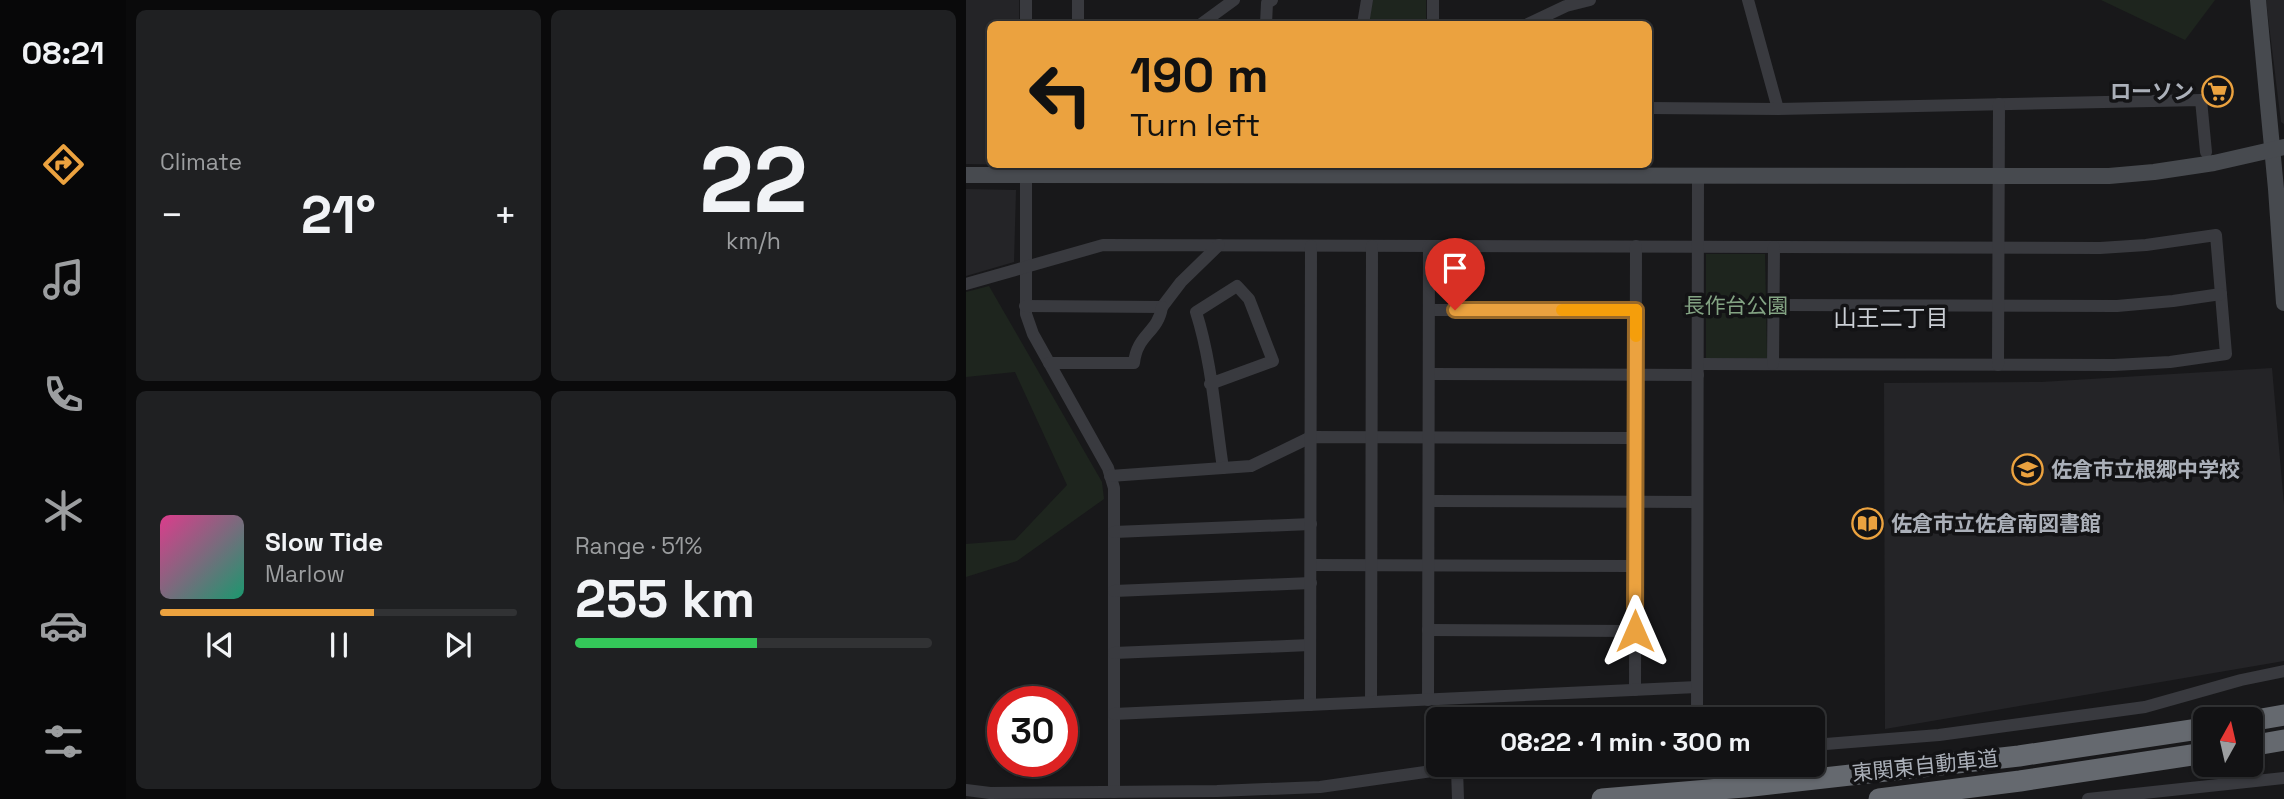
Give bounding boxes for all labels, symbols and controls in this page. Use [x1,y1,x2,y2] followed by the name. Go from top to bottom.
[22,33,104,73] text: 08:21
[1130,44,1268,106] text: 190 m
[1015,49,1106,140] icon: left
[2200,75,2234,109] supermarket icon: ローソン
[2110,78,2194,105] place label: ローソン
[1130,105,1260,145] text: Turn left
[699,122,808,239] text: 22
[39,140,88,189] icon: directions
[160,147,242,177] text: Climate
[301,182,376,248] text: 21°
[160,191,184,239] text: −
[493,191,517,239] text: +
[726,226,781,256] text: km/h
[1425,238,1485,310] pin
[1436,249,1474,287] icon: arrive
[39,255,88,304] icon: music
[1684,292,1789,319] park label: 長作台公園
[1834,303,1949,333] district label: 山王二丁目
[39,370,88,419] icon: phone
[2011,453,2045,487] school or university icon: 佐倉市立根郷中学校
[2051,456,2240,483] place label: 佐倉市立根郷中学校
[39,486,88,535] icon: climate
[1851,507,1885,541] library icon: 佐倉市立佐倉南図書館
[1891,510,2101,537] place label: 佐倉市立佐倉南図書館
[265,525,383,559] text: Slow Tide
[575,531,702,561] text: Range · 51%
[265,559,345,589] text: Marlow
[575,566,755,632] text: 255 km
[1598,594,1672,668] position arrow
[39,601,88,650] icon: car
[201,626,239,664] icon: previous
[320,626,358,664] icon: pause
[439,626,477,664] icon: next
[987,686,1078,777] speed limit sign: 30
[2193,707,2263,777] north arrow
[2193,707,2263,777] map controls
[39,717,88,766] icon: filters
[1500,725,1751,759] text: 08:22 · 1 min · 300 m
[1850,744,1999,787] street label: 東関東自動車道

